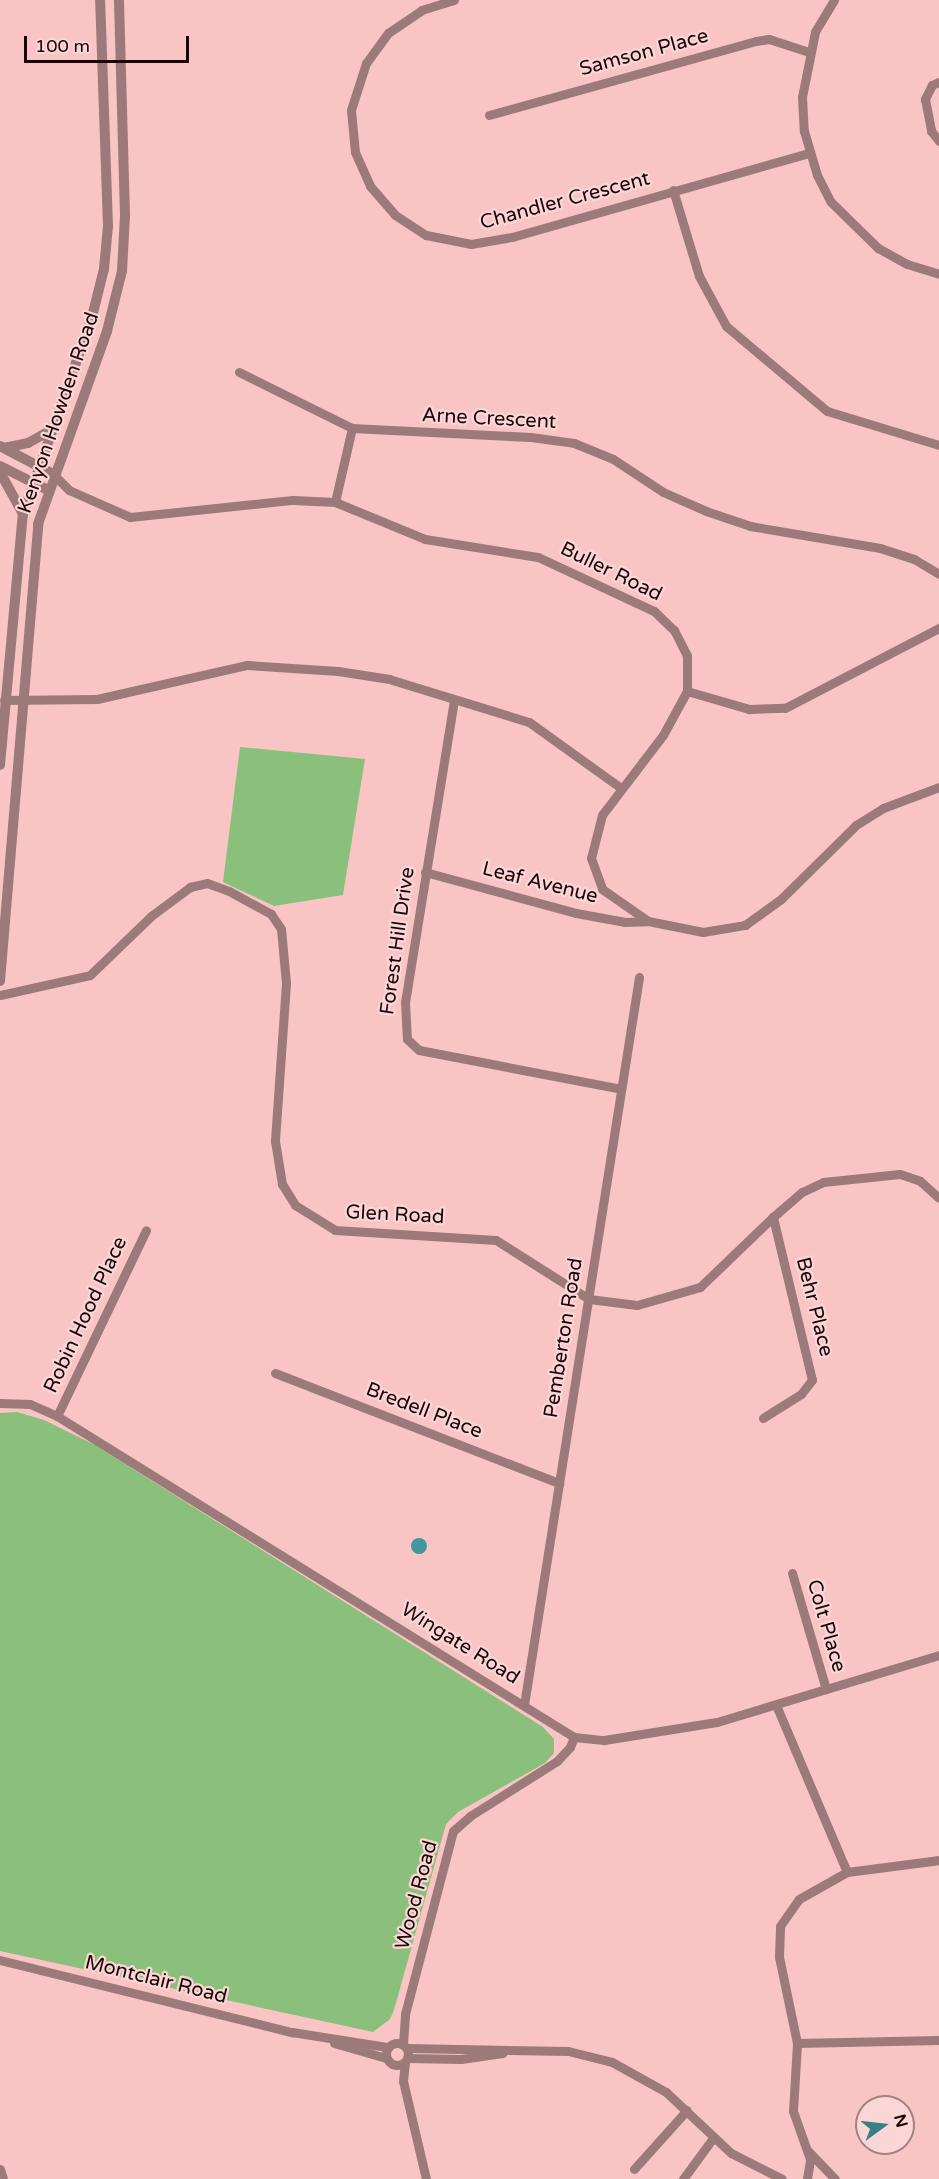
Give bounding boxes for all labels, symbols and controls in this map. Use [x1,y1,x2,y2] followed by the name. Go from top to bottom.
[27,24,192,62] scale bar
[577,24,711,82] street label: Samson Place
[35,35,90,57] text: 100 m
[477,167,653,235] street label: Chandler Crescent
[13,309,105,517] street label: Kenyon Howden Road
[421,403,557,435] street label: Arne Crescent
[556,537,666,607] street label: Buller Road
[480,857,600,909] street label: Leaf Avenue
[376,866,420,1016] street label: Forest Hill Drive
[345,1200,445,1230] street label: Glen Road
[39,1233,133,1397] street label: Robin Hood Place
[790,1255,838,1359] street label: Behr Place
[539,1256,589,1420] street label: Pemberton Road
[362,1378,486,1444] street label: Bredell Place
[801,1577,851,1675] street label: Colt Place
[396,1598,524,1690] street label: Wingate Road
[391,1838,443,1952] street label: Wood Road
[82,1951,230,2009] street label: Montclair Road
[855,2095,915,2155] north arrow
[889,2112,912,2130] text: N

